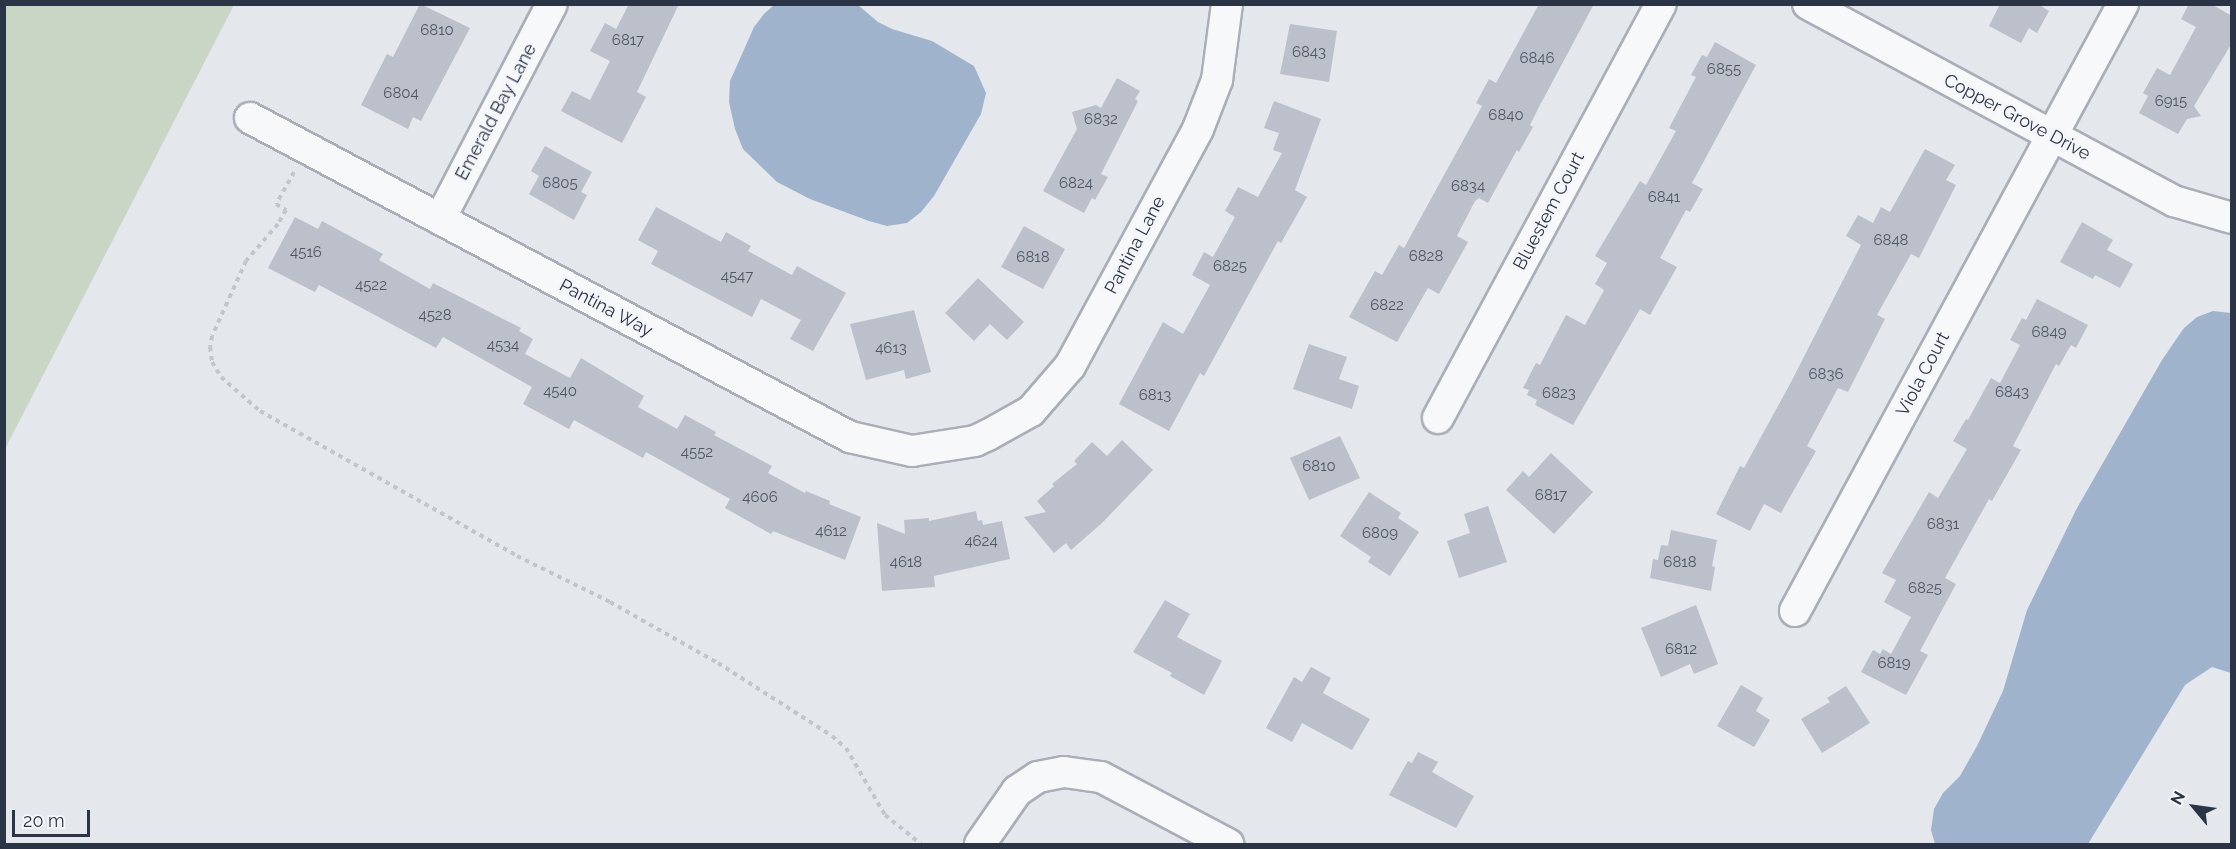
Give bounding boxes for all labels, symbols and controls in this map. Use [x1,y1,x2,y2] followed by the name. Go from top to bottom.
[420,22,454,40] house number: 6810
[612,32,644,50] house number: 6817
[451,40,541,184] street label: Emerald Bay Lane
[1292,44,1326,62] house number: 6843
[1519,50,1555,68] house number: 6846
[1707,61,1741,79] house number: 6855
[1940,69,2094,165] street label: Copper Grove Drive
[383,85,419,103] house number: 6804
[2155,93,2187,111] house number: 6915
[1488,107,1524,125] house number: 6840
[1084,111,1118,129] house number: 6832
[1509,148,1589,274] street label: Bluestem Court
[542,175,578,193] house number: 6805
[1059,175,1093,193] house number: 6824
[1451,178,1485,196] house number: 6834
[1648,189,1680,207] house number: 6841
[1100,192,1170,298] street label: Pantina Lane
[1873,232,1909,250] house number: 6848
[290,244,322,262] house number: 4516
[1409,248,1443,266] house number: 6828
[1016,249,1050,267] house number: 6818
[1213,258,1247,276] house number: 6825
[721,268,753,286] house number: 4547
[555,274,657,342] street label: Pantina Way
[355,277,387,295] house number: 4522
[1370,297,1404,315] house number: 6822
[418,307,452,325] house number: 4528
[2032,324,2066,342] house number: 6849
[1892,328,1954,420] street label: Viola Court
[487,337,519,355] house number: 4534
[875,340,907,358] house number: 4613
[1809,366,1843,384] house number: 6836
[543,383,577,401] house number: 4540
[1995,384,2029,402] house number: 6843
[1542,385,1576,403] house number: 6823
[1139,387,1171,405] house number: 6813
[681,444,713,462] house number: 4552
[1302,458,1336,476] house number: 6810
[1535,487,1567,505] house number: 6817
[742,489,778,507] house number: 4606
[1927,516,1959,534] house number: 6831
[815,523,847,541] house number: 4612
[1362,525,1398,543] house number: 6809
[964,533,998,551] house number: 4624
[890,554,922,572] house number: 4618
[1663,554,1697,572] house number: 6818
[1908,580,1942,598] house number: 6825
[1665,641,1697,659] house number: 6812
[1877,655,1911,673] house number: 6819
[2164,777,2224,837] north arrow
[2167,788,2189,808] text: N
[15,798,93,836] scale bar
[23,810,65,831] text: 20 m

